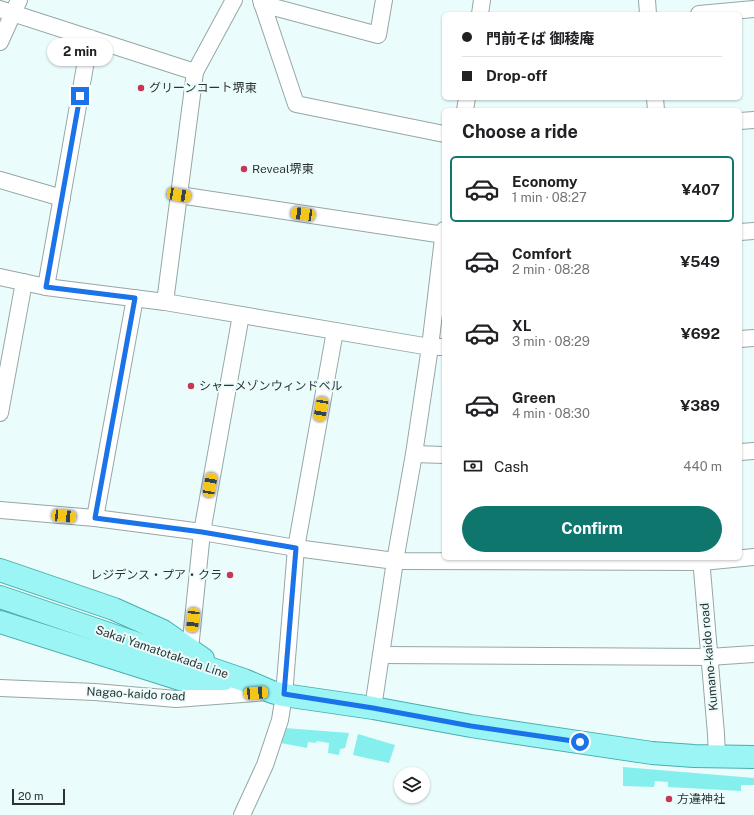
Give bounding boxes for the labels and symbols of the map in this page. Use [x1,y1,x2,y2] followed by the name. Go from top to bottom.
[47,38,113,66] callout: 2 min
[149,81,256,95] place label: グリーンコート堺東
[136,83,146,93] marker: グリーンコート堺東
[71,87,89,105] route end
[252,162,314,176] place label: Reveal堺東
[239,164,249,174] marker: Reveal堺東
[166,187,192,203] car
[290,206,316,222] car
[199,379,343,393] place label: シャーメゾンウィンドベル
[186,381,196,391] marker: シャーメゾンウィンドベル
[313,396,329,422] car
[202,472,218,498] car
[52,509,76,523] car
[90,568,222,582] place label: レジデンス・プア・クラ
[225,570,235,580] marker: レジデンス・プア・クラ
[697,602,721,712] street label: Kumano-kaido road
[186,607,200,633] car
[94,623,230,681] street label: Sakai Yamatotakada Line
[86,684,186,704] street label: Nagao-kaido road
[244,686,268,700] car
[571,733,589,751] route start
[12,787,65,806] scale bar
[677,792,725,806] place label: 方違神社
[664,794,674,804] marker: 方違神社

